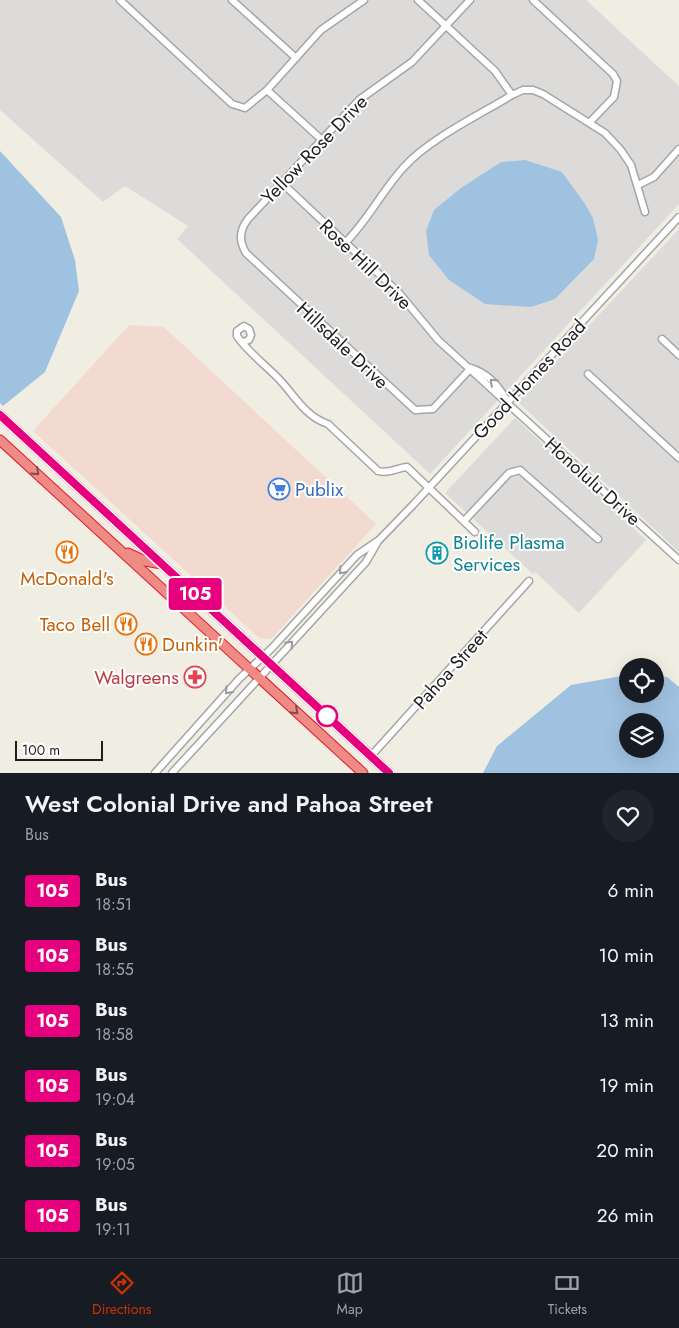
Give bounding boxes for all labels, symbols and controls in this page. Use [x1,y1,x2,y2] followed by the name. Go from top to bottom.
[255,89,374,210] street label: Yellow Rose Drive
[313,213,418,316] street label: Rose Hill Drive
[291,296,395,395] street label: Hillsdale Drive
[467,313,592,445] street label: Good Homes Road
[489,379,498,388] one-way arrow
[539,431,647,532] street label: Honolulu Drive
[30,467,39,476] one-way arrow
[295,476,343,503] place label: Publix
[267,477,291,501] supermarket icon: Publix
[453,529,565,578] place label: Biolife Plasma Services
[55,540,79,564] restaurant icon: McDonald's
[425,541,449,565] building icon: Biolife Plasma Services
[20,565,114,592] place label: McDonald's
[339,566,348,575] one-way arrow
[166,578,224,610] line badge: 105
[179,581,211,607] text: 105
[40,611,110,638] place label: Taco Bell
[114,612,138,636] restaurant icon: Taco Bell
[407,623,494,715] street label: Pahoa Street
[162,631,223,658] place label: Dunkin'
[134,632,158,656] restaurant icon: Dunkin'
[284,641,293,650] one-way arrow
[619,658,664,758] map controls
[619,658,664,703] button: locate
[94,664,179,691] place label: Walgreens
[183,665,207,689] pharmacy icon: Walgreens
[225,686,234,695] one-way arrow
[289,705,298,714] one-way arrow
[316,705,338,727] unlabelled marker
[619,713,664,758] button: layers
[15,738,102,761] scale bar
[22,740,60,760] text: 100 m
[25,786,433,821] text: West Colonial Drive and Pahoa Street
[602,790,654,842] button: heart
[25,823,49,846] text: Bus
[95,866,127,893] text: Bus
[608,877,654,904] text: 6 min
[36,878,69,904] text: 105
[95,893,132,916] text: 18:51
[95,931,127,958] text: Bus
[599,942,654,969] text: 10 min
[36,943,69,969] text: 105
[95,958,134,981] text: 18:55
[95,996,127,1023] text: Bus
[600,1007,654,1034] text: 13 min
[36,1008,69,1034] text: 105
[95,1023,134,1046] text: 18:58
[95,1061,127,1088] text: Bus
[599,1072,654,1099] text: 19 min
[36,1073,69,1099] text: 105
[95,1088,135,1111] text: 19:04
[95,1126,127,1153] text: Bus
[596,1137,654,1164] text: 20 min
[36,1138,69,1164] text: 105
[95,1153,135,1176] text: 19:05
[95,1191,127,1218] text: Bus
[597,1202,654,1229] text: 26 min
[36,1203,69,1229] text: 105
[95,1218,131,1241] text: 19:11
[92,1269,151,1319] tab: Directions
[336,1269,364,1319] tab: Map
[548,1269,587,1319] tab: Tickets

